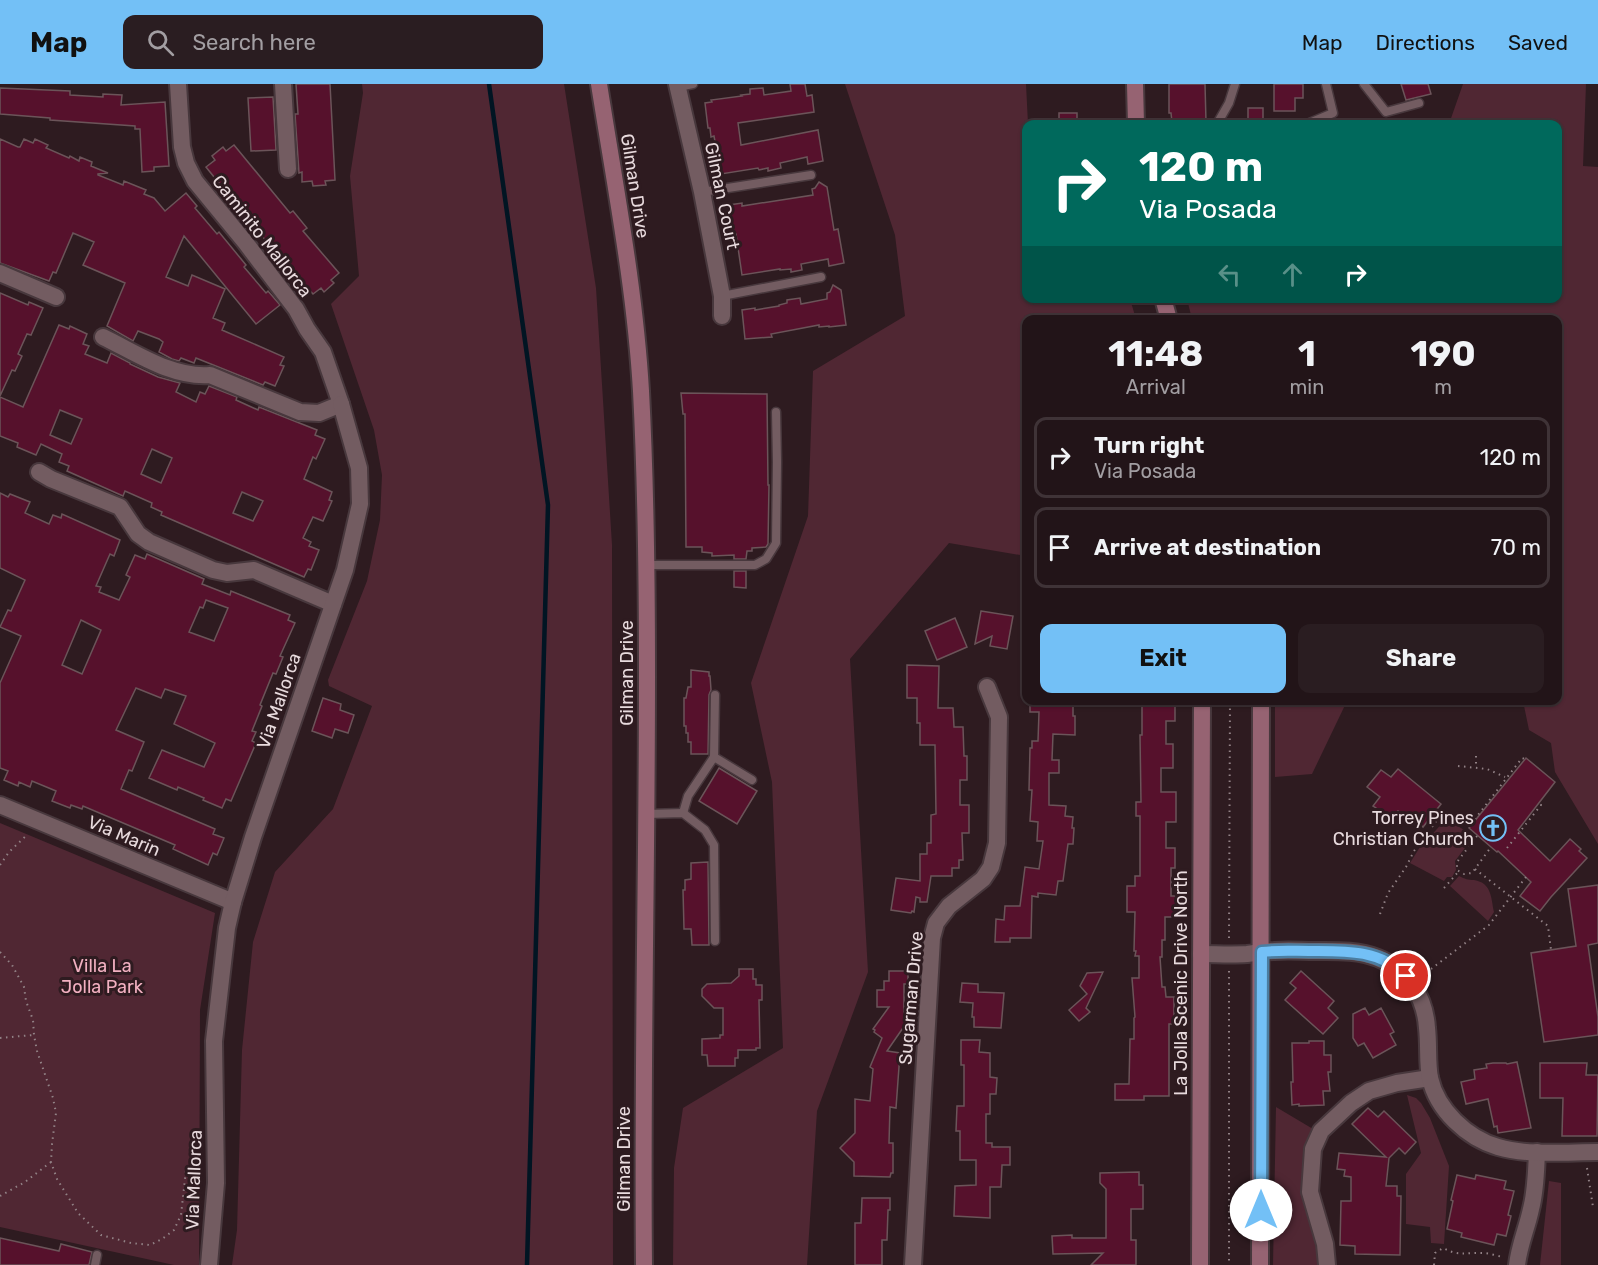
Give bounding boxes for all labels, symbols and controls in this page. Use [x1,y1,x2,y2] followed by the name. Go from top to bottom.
[123,15,543,69] search box
[30,26,87,59] text: Map
[144,26,177,59] icon: search
[192,29,316,56] text: Search here
[1302,30,1343,55] text: Map
[1376,30,1475,55] text: Directions
[1508,30,1568,55] text: Saved
[616,132,654,240] street label: Gilman Drive
[700,140,744,252] street label: Gilman Court
[1139,142,1263,192] text: 120 m
[1040,144,1118,222] icon: right
[207,170,317,302] street label: Caminito Mallorca
[1139,193,1277,225] text: Via Posada
[1213,258,1246,291] icon: left
[1276,258,1309,291] icon: ahead
[1339,258,1372,291] icon: right
[1108,332,1203,375] text: 11:48
[1298,332,1316,375] text: 1
[1410,332,1476,375] text: 190
[1126,375,1186,399] text: Arrival
[1290,375,1324,399] text: min
[1434,375,1452,399] text: m
[1094,432,1204,459] text: Turn right
[1043,441,1076,474] icon: right
[1480,444,1541,471] text: 120 m
[1094,459,1196,483] text: Via Posada
[1043,531,1076,564] icon: arrive
[1094,534,1321,561] text: Arrive at destination
[1491,534,1541,561] text: 70 m
[616,620,638,726] street label: Gilman Drive
[1040,624,1286,693] button: Exit
[1298,624,1544,693] button: Share
[252,650,306,752] street label: Via Mallorca
[1333,807,1474,850] place label: Torrey Pines Christian Church
[84,811,164,861] street label: Via Marin
[1478,813,1508,843] church icon: Torrey Pines Christian Church
[1170,870,1192,1096] street label: La Jolla Scenic Drive North
[894,930,928,1066] street label: Sugarman Drive
[1380,950,1431,1001] pin
[61,955,144,998] park label: Villa La Jolla Park
[1389,959,1422,992] icon: arrive
[613,1106,635,1212] street label: Gilman Drive
[181,1130,207,1230] street label: Via Mallorca
[1229,1178,1293,1242] position arrow

